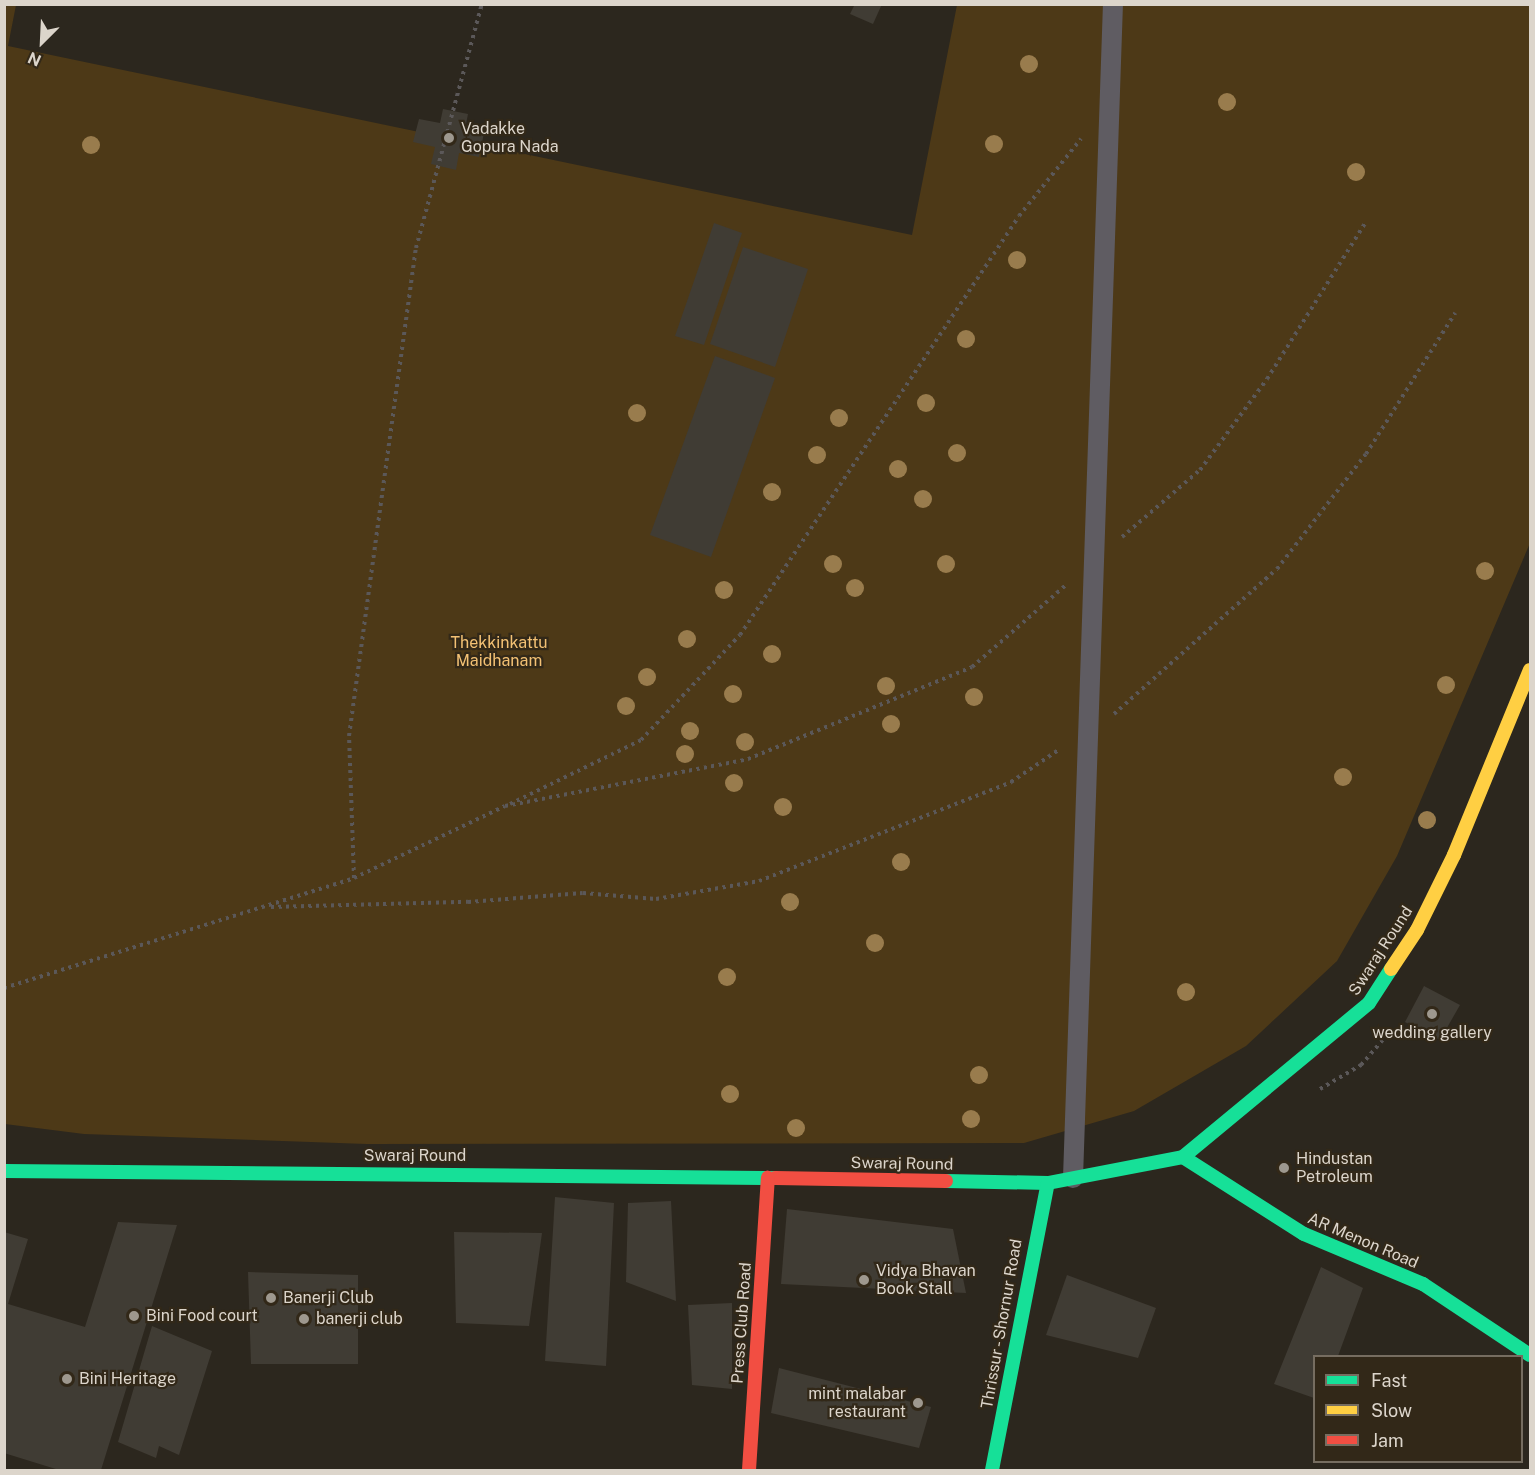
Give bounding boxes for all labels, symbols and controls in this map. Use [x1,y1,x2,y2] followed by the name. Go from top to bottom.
[12,12,72,72] north arrow
[25,48,44,70] text: N
[461,119,559,157] place label: Vadakke Gopura Nada
[442,131,456,145] marker: Vadakke Gopura Nada
[450,633,548,671] park label: Thekkinkattu Maidhanam
[1345,903,1417,999] street label: Swaraj Round
[1425,1007,1439,1021] marker: wedding gallery
[1372,1023,1492,1043] place label: wedding gallery
[364,1146,466,1166] street label: Swaraj Round
[1296,1149,1373,1187] place label: Hindustan Petroleum
[851,1154,953,1174] street label: Swaraj Round
[1277,1161,1291,1175] marker: Hindustan Petroleum
[1305,1209,1421,1273] street label: AR Menon Road
[977,1235,1027,1413] street label: Thrissur - Shornur Road
[876,1261,976,1299] place label: Vidya Bhavan Book Stall
[728,1262,756,1384] street label: Press Club Road
[857,1273,871,1287] marker: Vidya Bhavan Book Stall
[283,1288,374,1308] place label: Banerji Club
[264,1291,278,1305] marker: Banerji Club
[146,1306,258,1326] place label: Bini Food court
[127,1309,141,1323] marker: Bini Food court
[316,1309,403,1329] place label: banerji club
[297,1312,311,1326] marker: banerji club
[1313,1355,1523,1463] legend
[79,1369,176,1389] place label: Bini Heritage
[1371,1370,1407,1391] text: Fast
[60,1372,74,1386] marker: Bini Heritage
[808,1384,906,1422] place label: mint malabar restaurant
[911,1396,925,1410] marker: mint malabar restaurant
[1371,1400,1412,1421] text: Slow
[1371,1430,1404,1451] text: Jam

